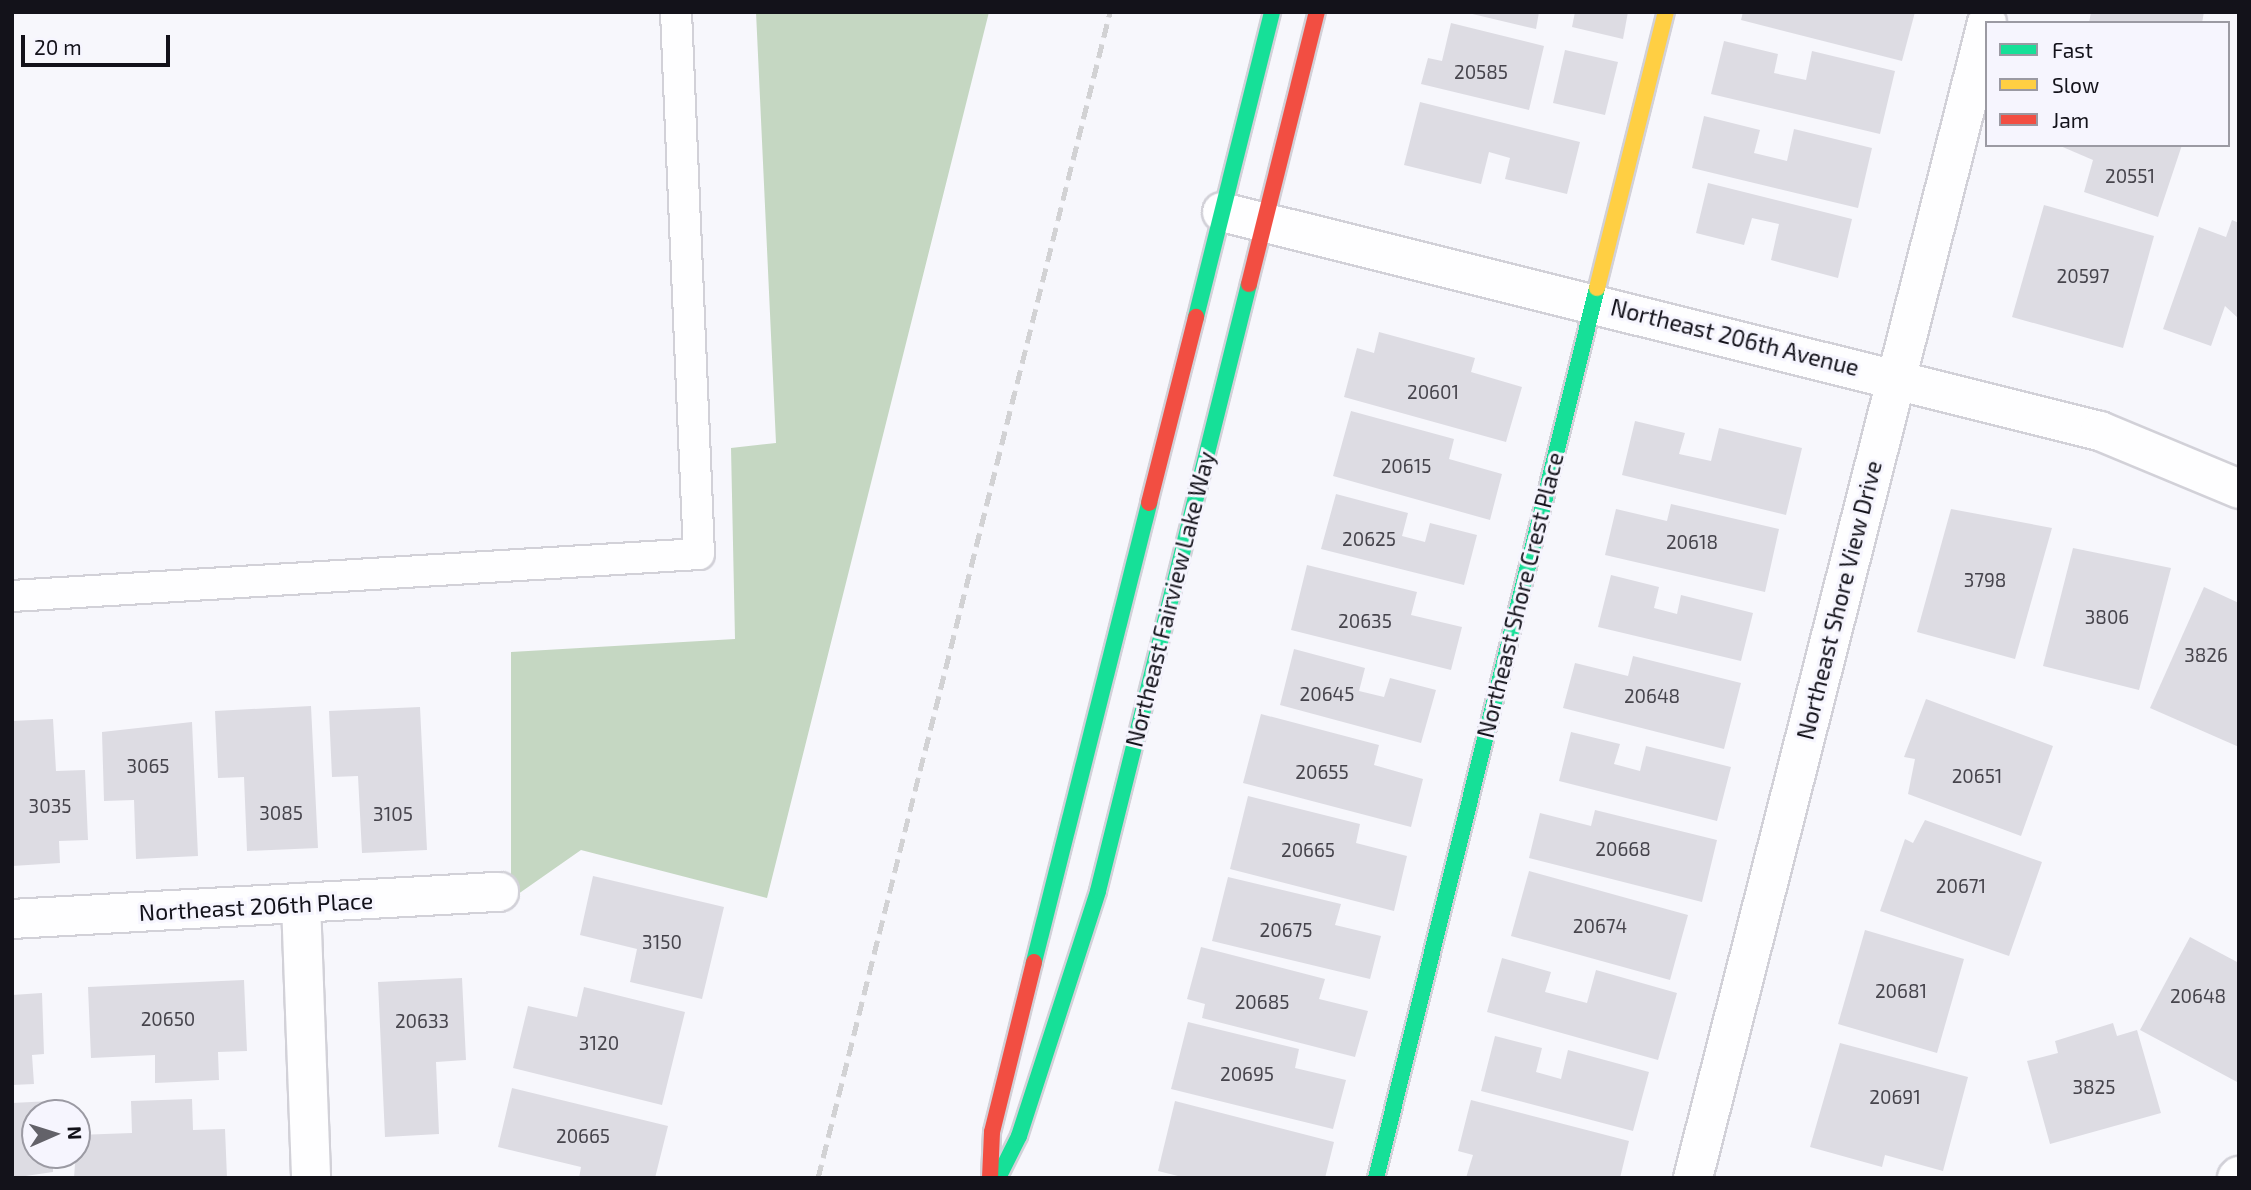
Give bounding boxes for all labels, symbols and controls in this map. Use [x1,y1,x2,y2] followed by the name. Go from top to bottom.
[24,21,173,65] scale bar
[1985,21,2230,147] legend
[34,34,82,59] text: 20 m
[2052,37,2093,62] text: Fast
[1454,61,1508,83] house number: 20585
[2052,72,2099,97] text: Slow
[2052,107,2089,132] text: Jam
[2105,165,2155,187] house number: 20551
[2057,265,2109,287] house number: 20597
[1608,293,1862,381] street label: Northeast 206th Avenue
[1407,381,1459,403] house number: 20601
[1120,448,1220,750] street label: Northeast Fairview Lake Way
[1471,449,1569,741] street label: Northeast Shore Crest Place
[1381,455,1431,477] house number: 20615
[1791,457,1887,743] street label: Northeast Shore View Drive
[1342,528,1396,550] house number: 20625
[1666,531,1718,553] house number: 20618
[1964,569,2006,591] house number: 3798
[2085,606,2129,628] house number: 3806
[1338,610,1392,632] house number: 20635
[2184,644,2228,666] house number: 3826
[1300,683,1354,705] house number: 20645
[1624,685,1680,707] house number: 20648
[126,755,170,777] house number: 3065
[1295,761,1349,783] house number: 20655
[1952,765,2002,787] house number: 20651
[29,795,71,817] house number: 3035
[259,802,303,824] house number: 3085
[373,803,413,825] house number: 3105
[1595,838,1651,860] house number: 20668
[1281,839,1335,861] house number: 20665
[1936,875,1986,897] house number: 20671
[138,886,374,926] street label: Northeast 206th Place
[1573,915,1627,937] house number: 20674
[1260,919,1312,941] house number: 20675
[642,931,682,953] house number: 3150
[1875,980,1927,1002] house number: 20681
[2170,985,2226,1007] house number: 20648
[1235,991,1289,1013] house number: 20685
[141,1008,195,1030] house number: 20650
[395,1010,449,1032] house number: 20633
[579,1032,619,1054] house number: 3120
[1220,1063,1274,1085] house number: 20695
[2073,1076,2115,1098] house number: 3825
[1869,1086,1921,1108] house number: 20691
[21,1099,91,1169] north arrow
[556,1125,610,1147] house number: 20665
[64,1126,87,1140] text: N

